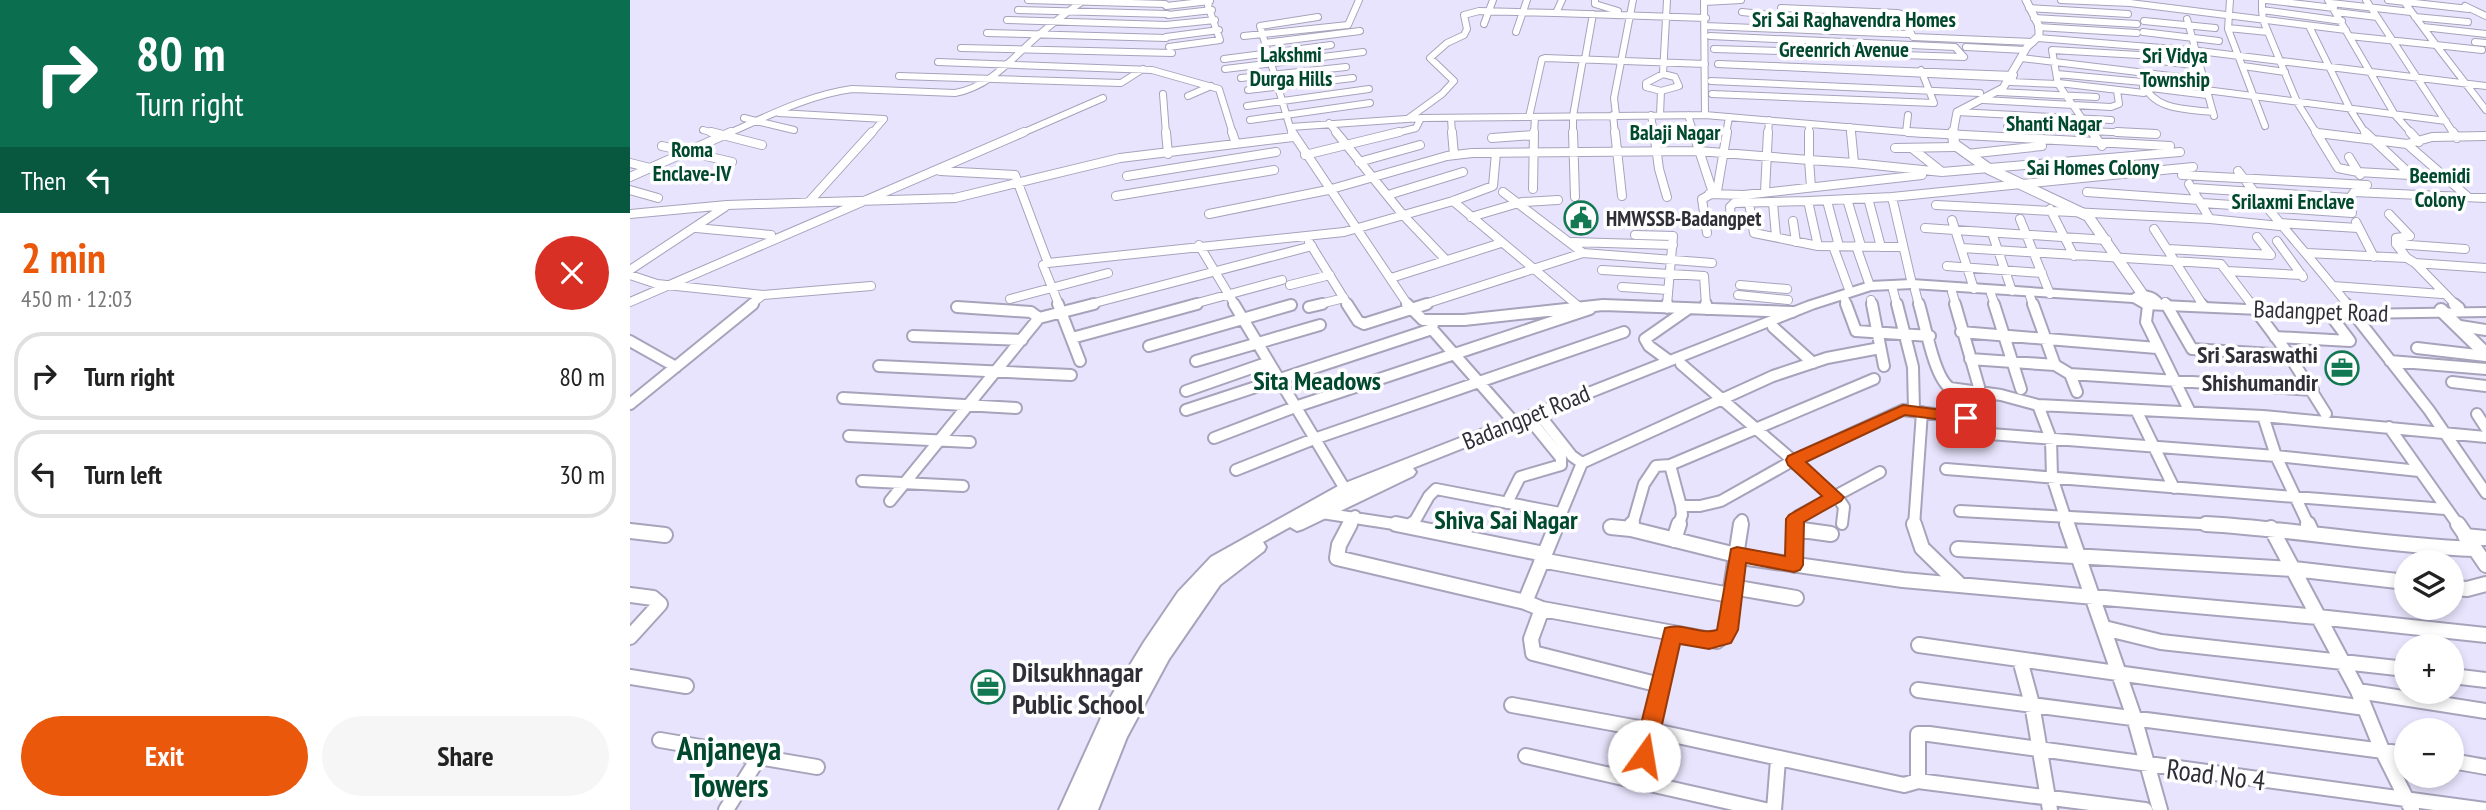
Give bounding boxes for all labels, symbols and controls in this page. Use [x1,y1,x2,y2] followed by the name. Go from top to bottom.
[1752,6,1956,33] district label: Sri Sai Raghavendra Homes
[136,21,225,85] text: 80 m
[21,28,112,119] icon: right
[1779,36,1909,63] district label: Greenrich Avenue
[1250,41,1332,92] district label: Lakshmi Durga Hills
[2140,42,2210,93] district label: Sri Vidya Township
[136,83,244,125] text: Turn right
[2006,110,2103,137] district label: Shanti Nagar
[1630,119,1721,146] district label: Balaji Nagar
[653,136,732,187] district label: Roma Enclave-IV
[2027,154,2160,181] district label: Sai Homes Colony
[80,161,118,199] icon: left
[2410,162,2470,213] district label: Beemidi Colony
[21,164,66,197] text: Then
[2232,188,2354,215] district label: Srilaxmi Enclave
[1562,199,1600,237] public building icon: HMWSSB-Badangpet
[1606,205,1761,232] place label: HMWSSB-Badangpet
[21,230,106,285] text: 2 min
[535,236,609,310] button: close
[21,284,133,313] text: 450 m · 12:03
[2253,293,2389,329] street label: Badangpet Road
[2197,339,2319,398] place label: Sri Saraswathi Shishumandir
[2323,349,2361,387] office icon: Sri Saraswathi Shishumandir
[25,357,63,395] icon: right
[84,360,175,393] text: Turn right
[559,360,605,393] text: 80 m
[1253,364,1381,397] district label: Sita Meadows
[1458,377,1594,457] street label: Badangpet Road
[1936,388,1996,448] pin
[1947,399,1985,437] icon: arrive
[25,455,63,493] icon: left
[84,458,162,491] text: Turn left
[559,458,605,491] text: 30 m
[1434,503,1578,536] district label: Shiva Sai Nagar
[2394,550,2464,788] map controls
[2394,550,2464,620] button: layers
[2394,634,2464,704] button: +
[1012,653,1144,722] place label: Dilsukhnagar Public School
[969,668,1007,706] office icon: Dilsukhnagar Public School
[21,716,308,796] button: Exit
[322,716,609,796] button: Share
[2394,718,2464,788] button: −
[1607,719,1681,793] position arrow
[676,727,781,806] district label: Anjaneya Towers
[2164,750,2268,798] street label: Road No 4

